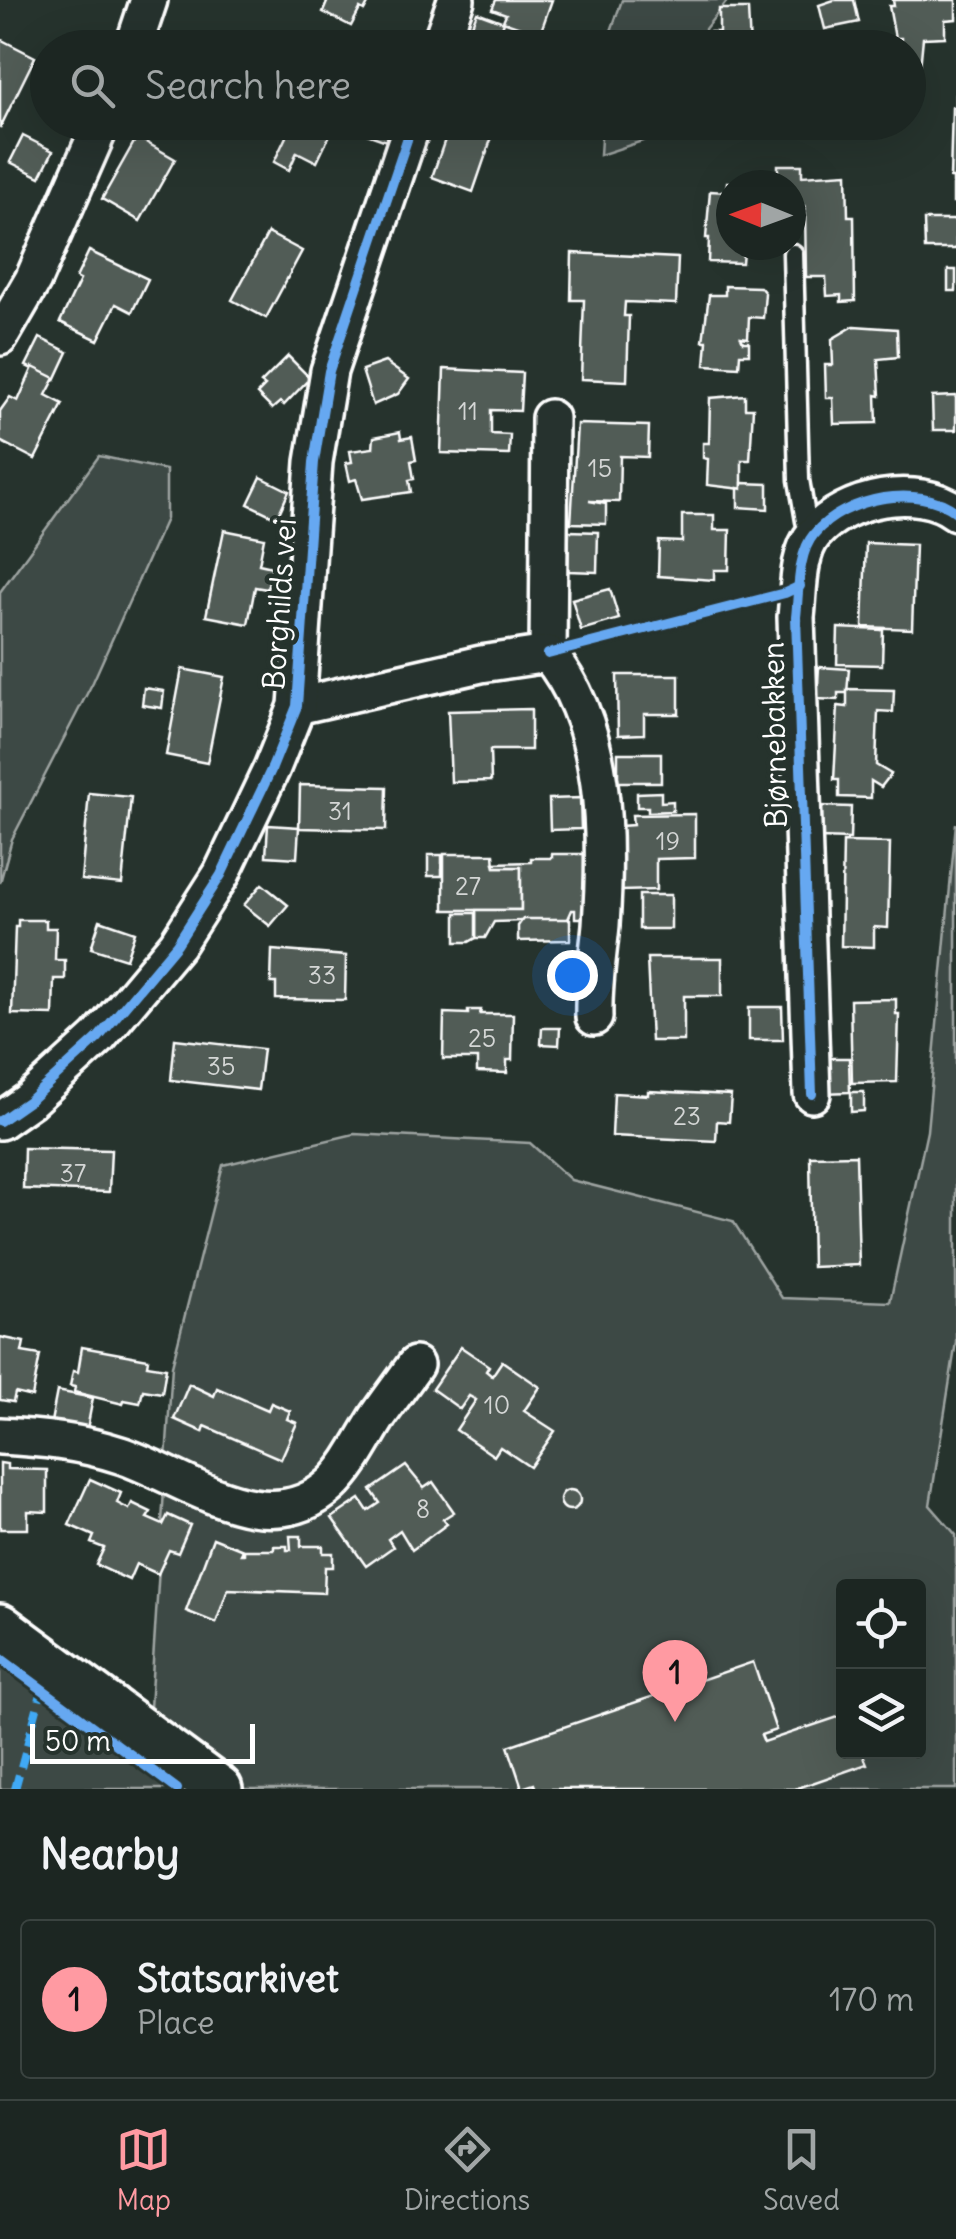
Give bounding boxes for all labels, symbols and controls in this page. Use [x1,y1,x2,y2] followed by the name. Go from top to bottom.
[30,30,926,140] search box
[65,58,120,113] icon: search
[145,62,351,109] text: Search here
[716,170,806,260] north arrow
[458,395,478,427] house number: 11
[588,452,612,484] house number: 15
[254,517,304,691] street label: Borghilds vei
[753,641,795,829] street label: Bjørnebakken
[328,795,352,827] house number: 31
[656,825,680,857] house number: 19
[455,870,481,902] house number: 27
[547,950,598,1001] your location
[308,959,336,991] house number: 33
[468,1022,496,1054] house number: 25
[207,1050,235,1082] house number: 35
[673,1100,701,1132] house number: 23
[60,1157,86,1189] house number: 37
[484,1389,510,1421] house number: 10
[416,1493,430,1525] house number: 8
[836,1579,926,1759] map controls
[836,1579,926,1669] button: locate
[642,1640,708,1722] pin: 1
[836,1669,926,1759] button: layers
[30,1719,255,1764] scale bar
[45,1723,111,1759] text: 50 m
[40,1828,179,1880] text: Nearby
[137,1955,339,2002] text: Statsarkivet
[68,1979,81,2020] text: 1
[829,1979,914,2020] text: 170 m
[137,2002,214,2043] text: Place
[116,2122,171,2218] tab: Map
[404,2122,530,2218] tab: Directions
[763,2122,840,2218] tab: Saved

